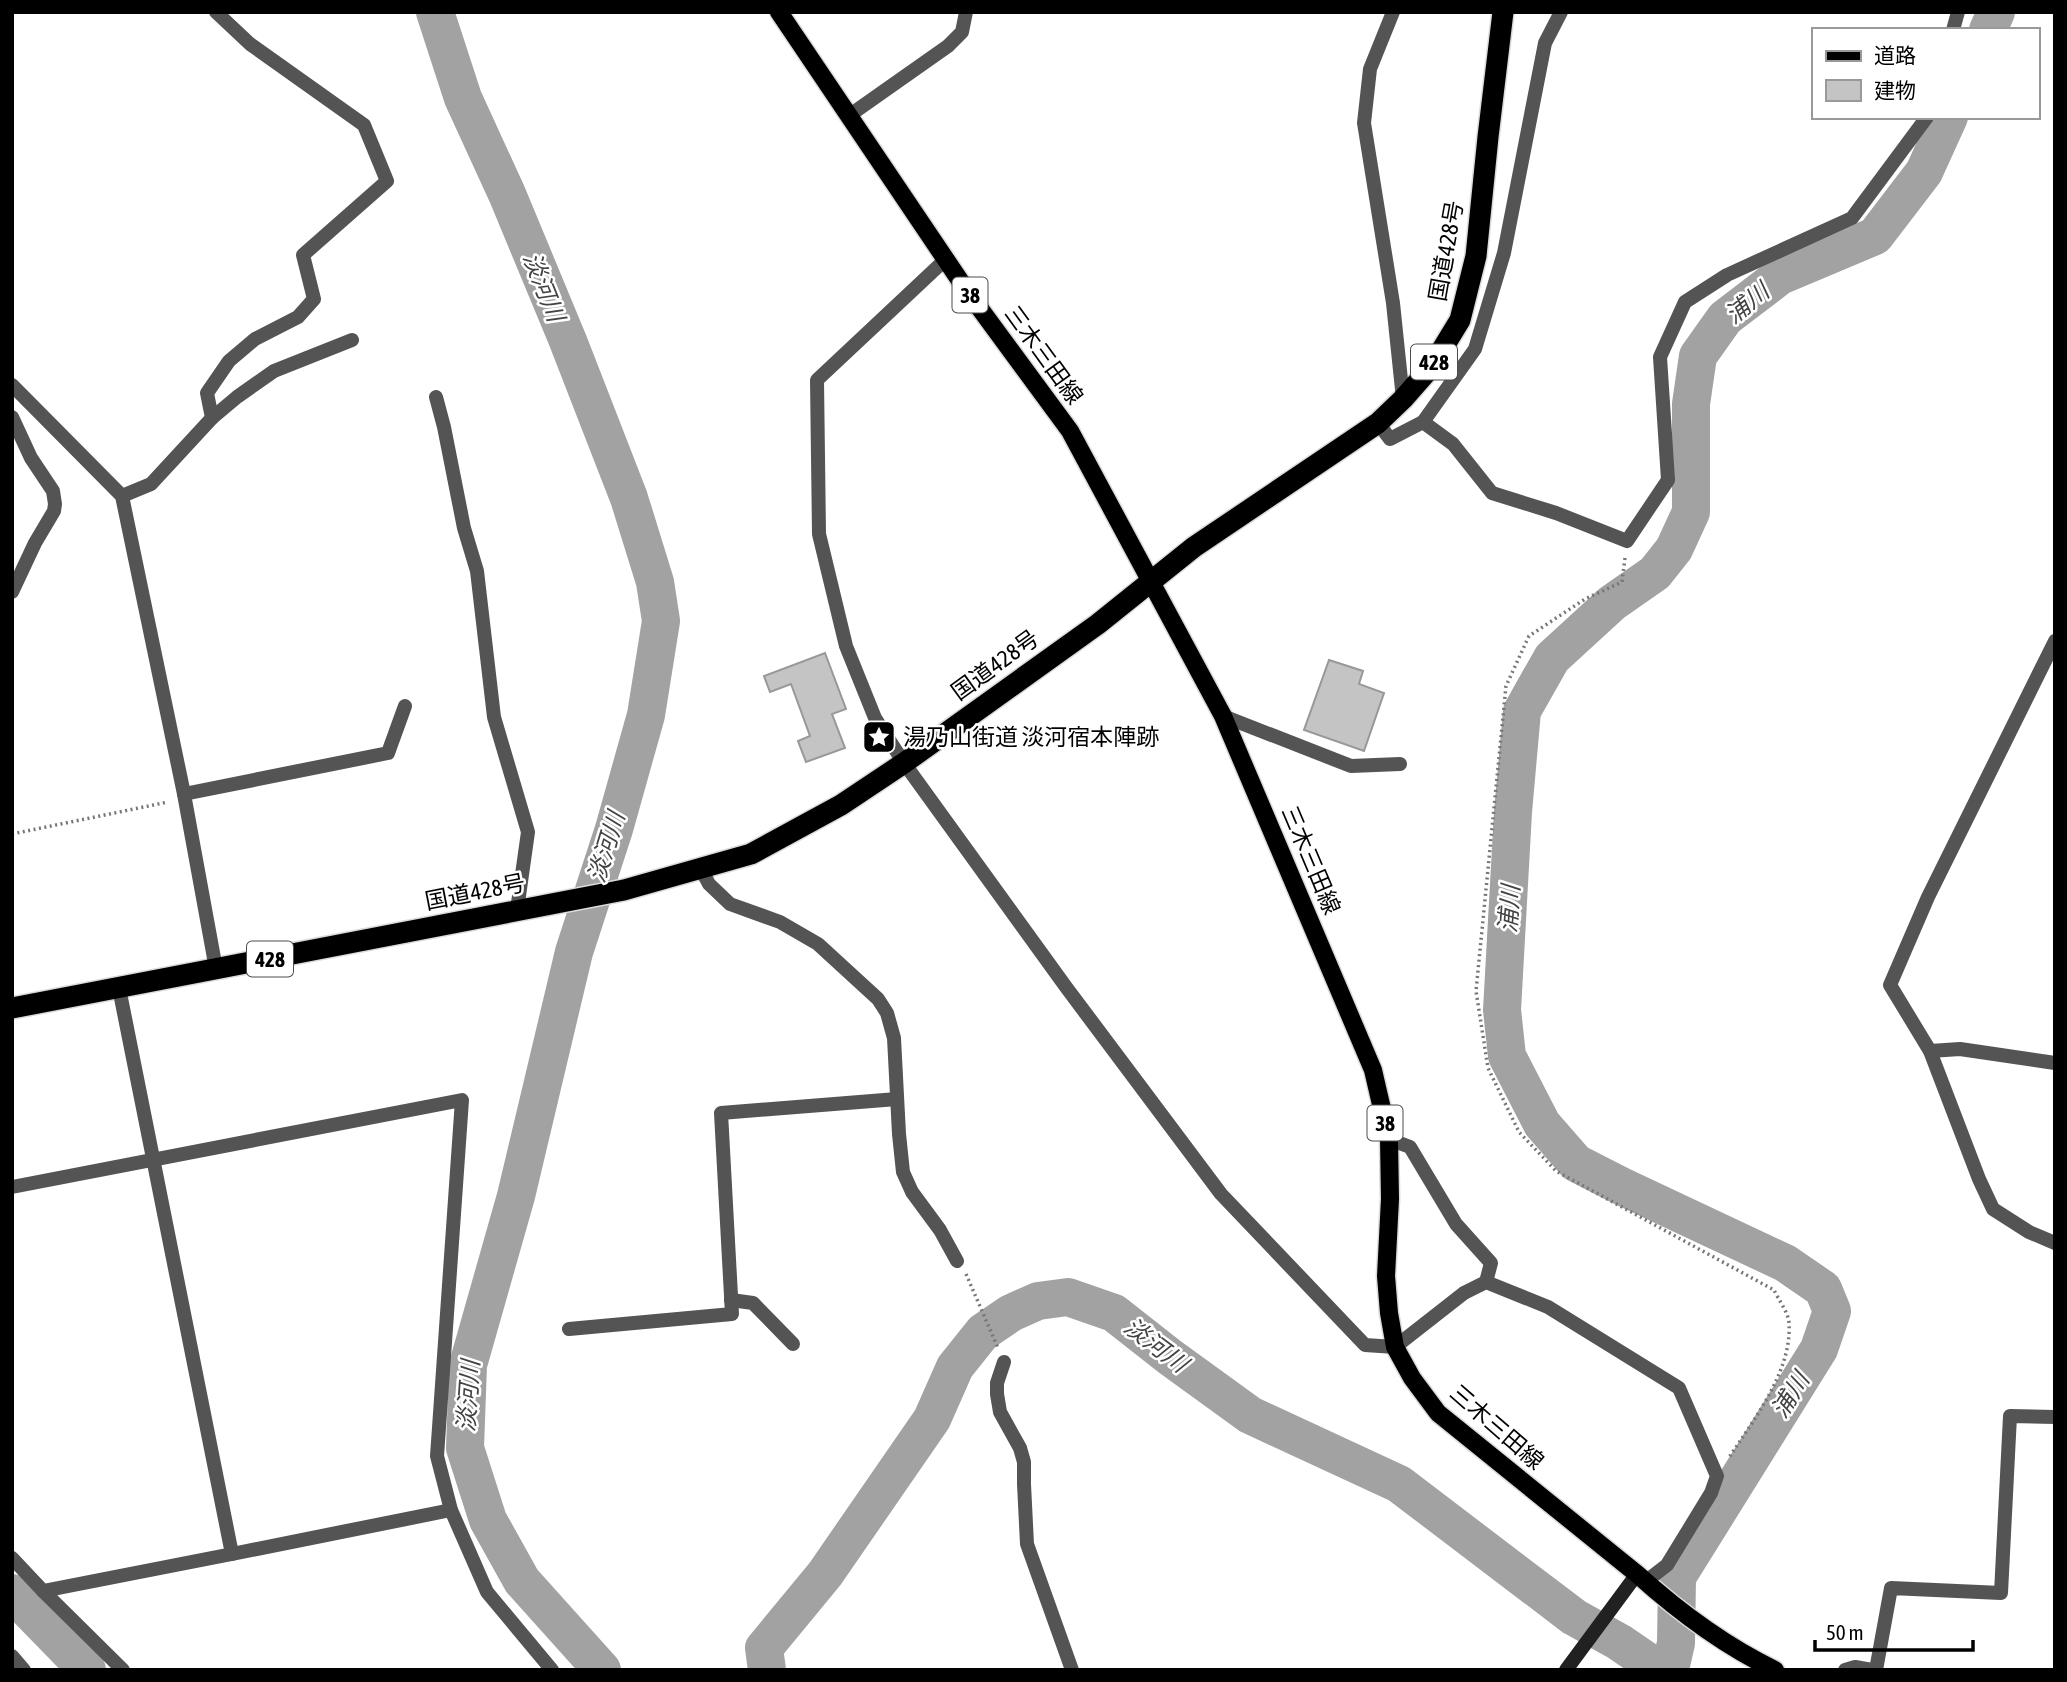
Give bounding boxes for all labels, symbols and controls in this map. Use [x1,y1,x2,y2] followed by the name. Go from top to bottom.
[1812,28,2039,119] legend
[1874,43,1916,67] text: 道路
[1874,78,1916,102] text: 建物
[1424,199,1468,303] street label: 国道428号
[518,249,571,328] water label: 淡河川
[1720,276,1776,329] water label: 浦川
[953,278,988,312] road number: 38
[1000,301,1088,409] street label: 三木三田線
[1411,344,1457,380] road number: 428
[946,625,1044,705] street label: 国道428号
[860,718,898,756] place icon: 湯乃山街道 淡河宿本陣跡
[903,724,1159,750] place label: 湯乃山街道 淡河宿本陣跡
[1277,802,1345,918] street label: 三木三田線
[583,806,630,885] water label: 淡河川
[423,870,527,914] street label: 国道428号
[1494,881,1524,934] water label: 浦川
[247,942,293,976] road number: 428
[1368,1106,1402,1140] road number: 38
[1119,1313,1195,1379] water label: 淡河川
[452,1356,484,1433] water label: 淡河川
[1766,1365,1816,1423] water label: 浦川
[1445,1379,1549,1475] street label: 三木三田線
[1815,1608,1972,1652] scale bar
[1826,1620,1864,1644] text: 50 m

